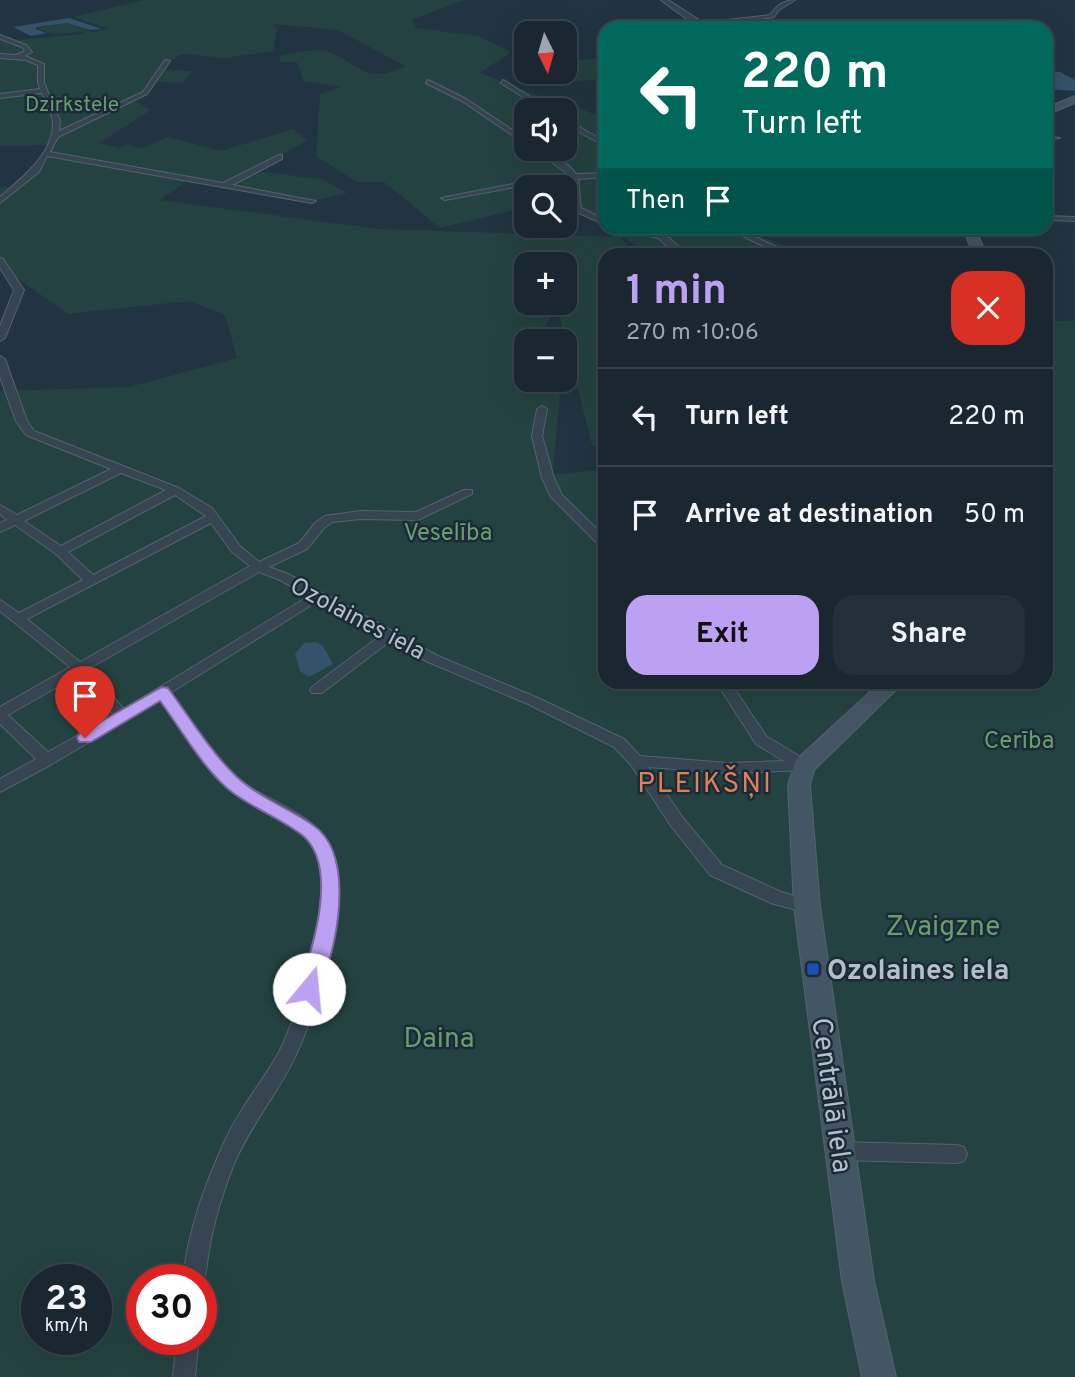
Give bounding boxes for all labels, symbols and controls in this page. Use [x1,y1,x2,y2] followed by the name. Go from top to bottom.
[514,21,578,84] north arrow
[514,21,577,392] map controls
[741,44,888,106] text: 220 m
[626,49,717,140] icon: left
[25,92,119,119] park label: Dzirkstele
[514,98,577,161] button: sound
[741,105,862,145] text: Turn left
[514,175,577,238] button: search
[699,182,737,220] icon: arrive
[626,185,685,218] text: Then
[514,252,577,315] button: +
[626,266,727,319] text: 1 min
[951,271,1025,345] button: close
[626,319,759,348] text: 270 m · 10:06
[514,329,577,392] button: −
[626,398,664,436] icon: left
[685,401,789,434] text: Turn left
[948,401,1025,434] text: 220 m
[626,496,664,534] icon: arrive
[685,499,933,532] text: Arrive at destination
[964,499,1025,532] text: 50 m
[404,519,492,549] park label: Veselība
[284,572,430,668] street label: Ozolaines iela
[626,595,819,675] button: Exit
[833,595,1025,675] button: Share
[55,666,115,738] pin
[66,677,104,715] icon: arrive
[984,727,1054,757] park label: Cerība
[637,765,773,803] district label: PLEIKŠŅI
[886,910,1000,946] park label: Zvaigzne
[272,952,346,1026] position arrow
[827,954,1009,990] place label: Ozolaines iela
[805,961,821,977] marker: Ozolaines iela
[801,1015,859,1175] street label: Centrālā iela
[403,1022,475,1058] park label: Daina
[126,1264,217,1355] speed limit sign: 30
[45,1278,88,1322] text: 23
[45,1315,88,1338] text: km/h

